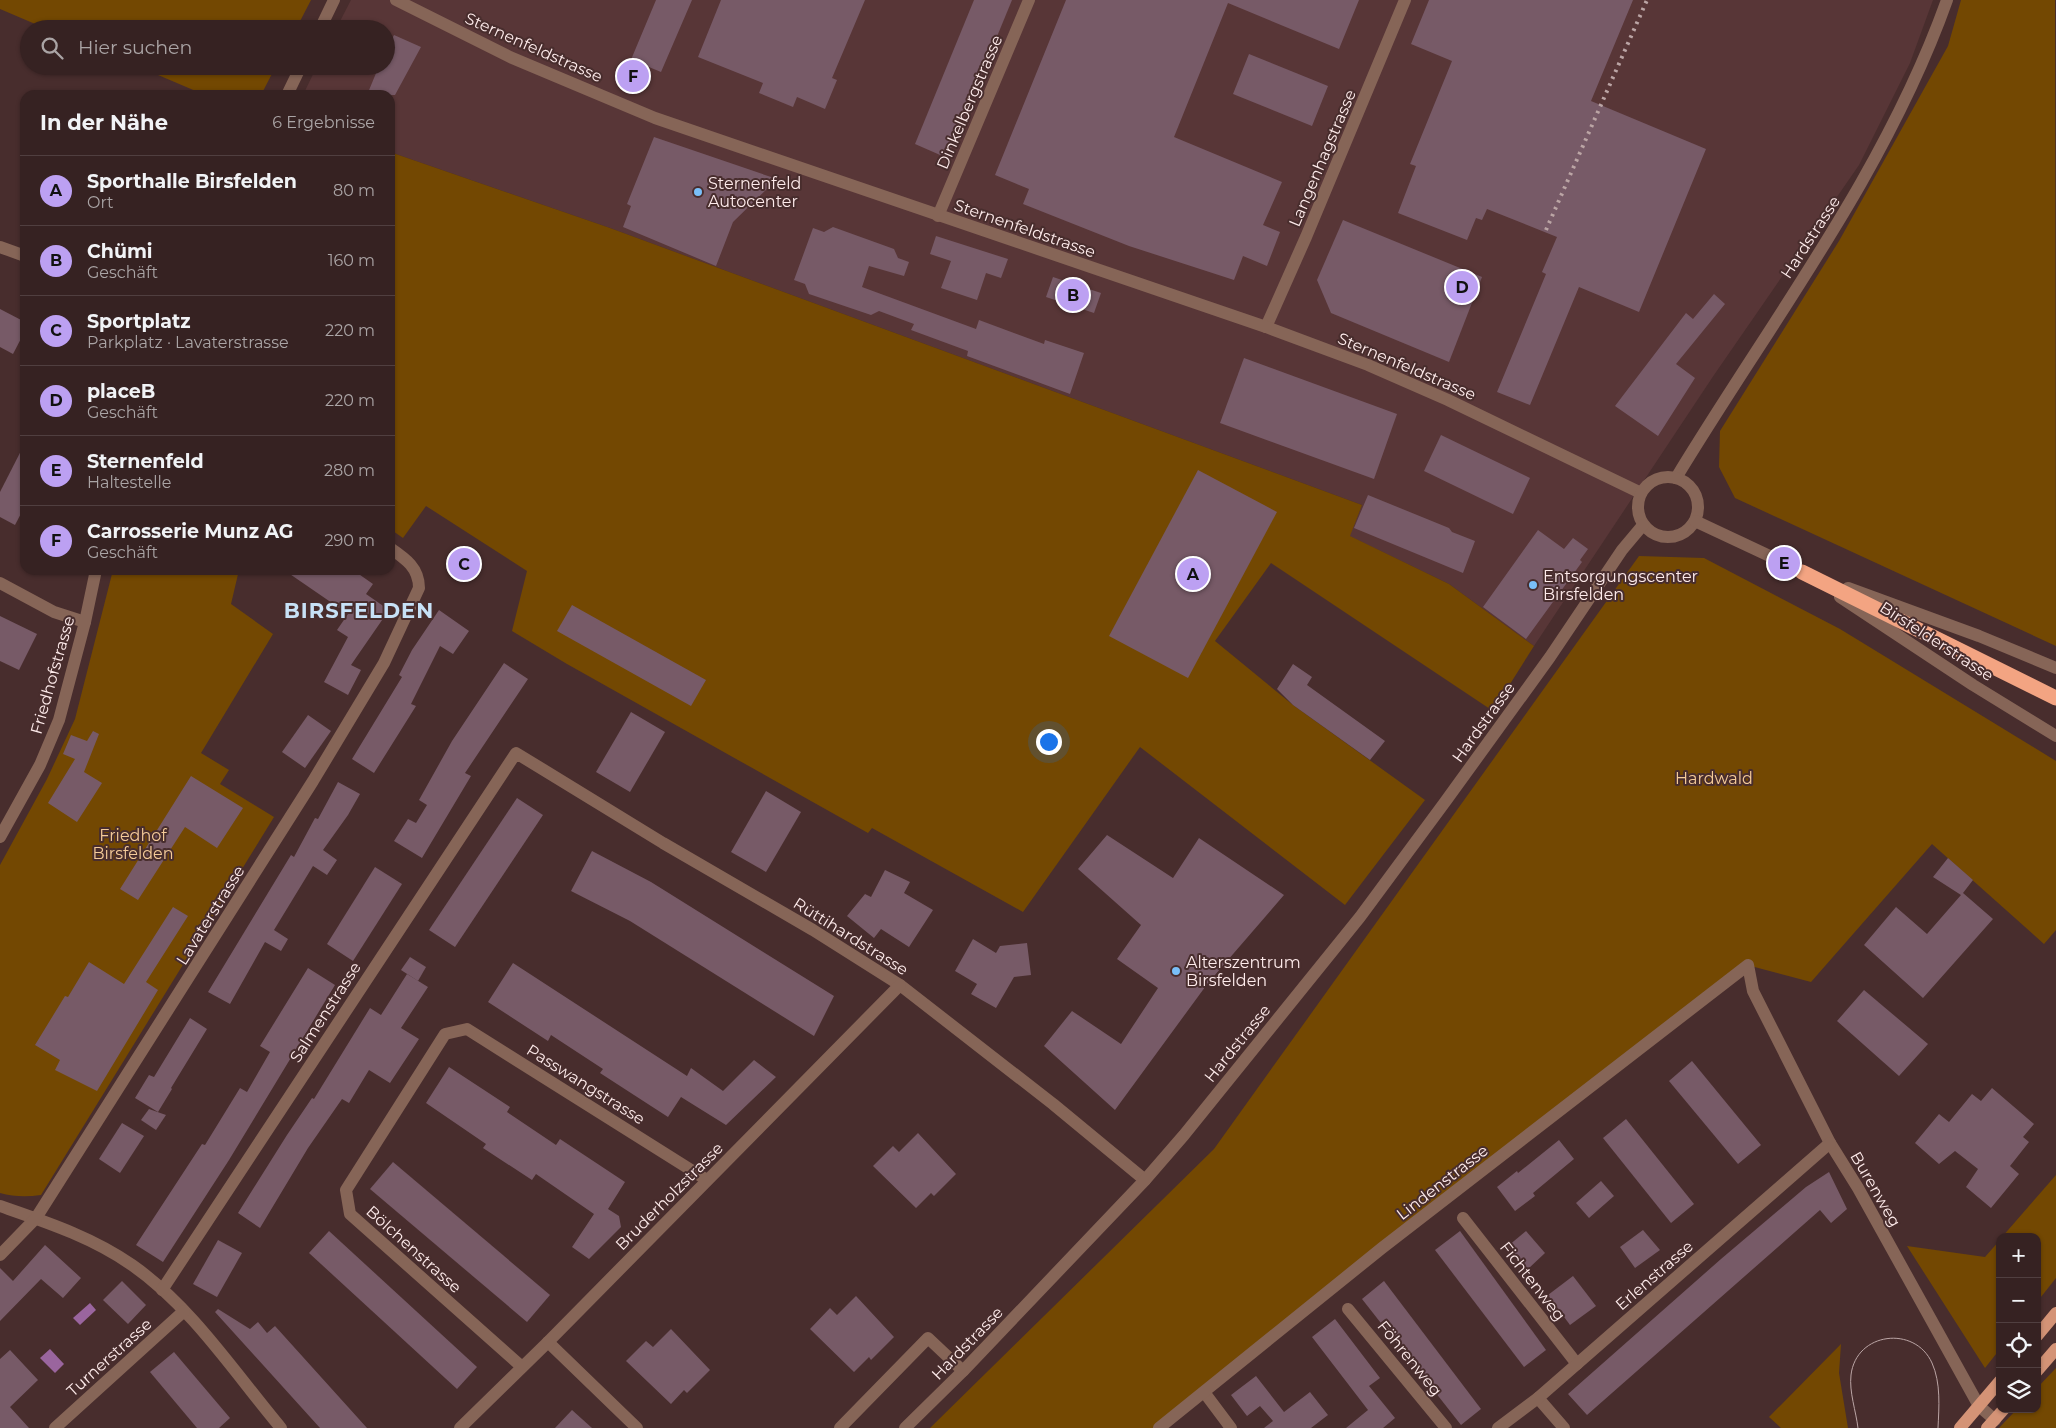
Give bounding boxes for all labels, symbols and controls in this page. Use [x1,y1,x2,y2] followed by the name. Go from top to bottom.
[462,9,605,86] street label: Sternenfeldstrasse
[20,20,395,75] search box
[933,32,1006,172] street label: Dinkelbergstrasse
[38,34,66,62] icon: search
[78,36,192,59] text: Hier suchen
[617,57,649,95] pin: F
[1285,87,1360,230] street label: Langenhagstrasse
[40,110,168,135] text: In der Nähe
[272,113,375,132] text: 6 Ergebnisse
[87,170,297,193] text: Sporthalle Birsfelden
[708,174,801,211] place label: Sternenfeld Autocenter
[50,181,62,200] text: A
[333,181,375,200] text: 80 m
[692,186,704,198] marker: Sternenfeld Autocenter
[87,193,114,212] text: Ort
[1777,193,1844,282] street label: Hardstrasse
[952,195,1098,262] street label: Sternenfeldstrasse
[87,240,153,263] text: Chümi
[50,251,62,270] text: B
[328,251,375,270] text: 160 m
[87,263,158,282] text: Geschäft
[1446,268,1478,306] pin: D
[1057,276,1089,314] pin: B
[87,310,191,333] text: Sportplatz
[50,321,62,340] text: C
[325,321,375,340] text: 220 m
[1335,329,1479,404] street label: Sternenfeldstrasse
[87,333,289,352] text: Parkplatz · Lavaterstrasse
[87,380,155,403] text: placeB
[49,391,63,410] text: D
[325,391,375,410] text: 220 m
[87,403,158,422] text: Geschäft
[87,450,204,473] text: Sternenfeld
[51,461,61,480] text: E
[324,461,375,480] text: 280 m
[87,473,171,492] text: Haltestelle
[87,520,293,543] text: Carrosserie Munz AG
[51,531,61,550] text: F
[324,531,375,550] text: 290 m
[87,543,158,562] text: Geschäft
[1768,544,1800,582] pin: E
[448,545,480,583] pin: C
[1177,555,1209,593] pin: A
[1543,567,1698,604] place label: Entsorgungscenter Birsfelden
[1527,579,1539,591] marker: Entsorgungscenter Birsfelden
[284,598,434,623] district label: BIRSFELDEN
[1876,598,1997,685] street label: Birsfelderstrasse
[27,614,78,736] street label: Friedhofstrasse
[1448,679,1519,766] street label: Hardstrasse
[1036,729,1062,755] your location
[1675,769,1753,788] park label: Hardwald
[92,826,174,863] park label: Friedhof Birsfelden
[172,862,249,968] street label: Lavaterstrasse
[790,894,912,979] street label: Rüttihardstrasse
[1186,953,1301,990] place label: Alterszentrum Birsfelden
[286,959,365,1066] street label: Salmenstrasse
[1170,965,1182,977] marker: Alterszentrum Birsfelden
[1200,1001,1274,1086] street label: Hardstrasse
[523,1040,648,1128] street label: Passwangstrasse
[612,1139,727,1254] street label: Bruderholzstrasse
[1393,1141,1492,1224] street label: Lindenstrasse
[1846,1148,1905,1230] street label: Burenweg
[362,1202,465,1297] street label: Bölchenstrasse
[1996,1233,2041,1413] map controls
[1996,1233,2041,1278] button: +
[1612,1237,1697,1314] street label: Erlenstrasse
[1496,1238,1569,1325] street label: Fichtenweg
[1996,1278,2041,1323] button: −
[928,1303,1007,1384] street label: Hardstrasse
[63,1314,156,1400] street label: Turnerstrasse
[1373,1317,1446,1400] street label: Föhrenweg
[1996,1323,2041,1368] button: locate
[1996,1368,2041,1413] button: layers

